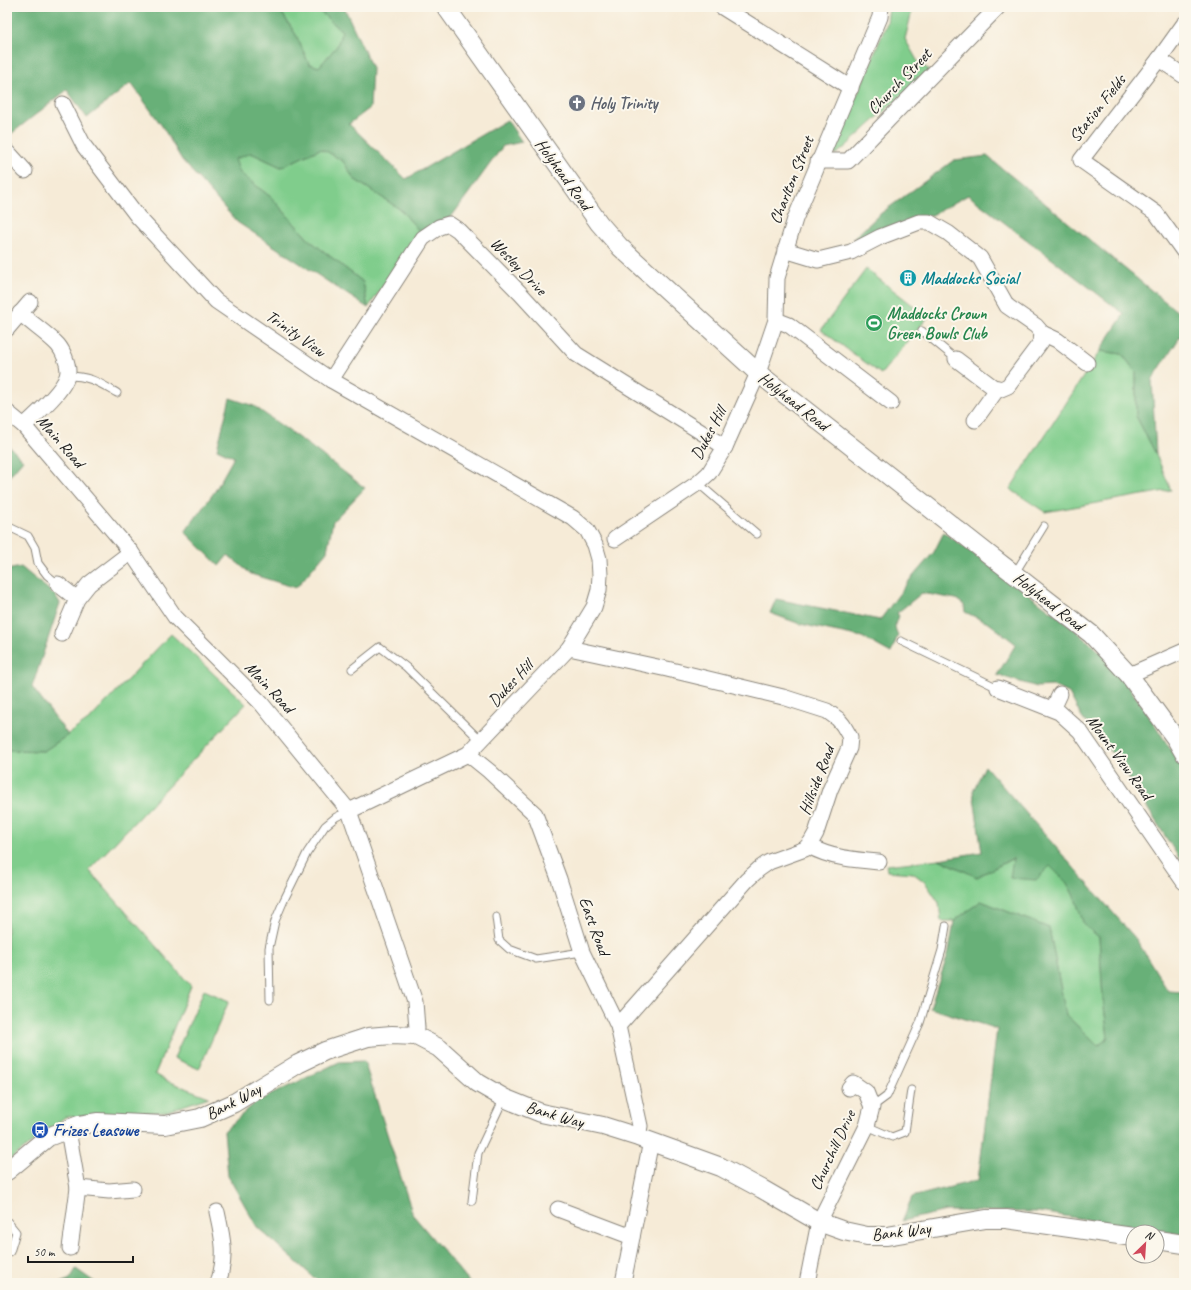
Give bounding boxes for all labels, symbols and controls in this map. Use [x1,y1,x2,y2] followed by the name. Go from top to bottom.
[863,42,938,119] street label: Church Street
[1064,69,1132,146] street label: Station Fields
[567,93,587,113] church icon: Holy Trinity
[590,93,660,114] place label: Holy Trinity
[764,131,819,227] street label: Charlton Street
[530,134,599,217] street label: Holyhead Road
[486,233,552,301] street label: Wesley Drive
[898,268,918,288] building icon: Maddocks Social
[921,268,1022,289] place label: Maddocks Social
[887,303,988,344] place label: Maddocks Crown Green Bowls Club
[262,305,331,362] street label: Trinity View
[864,313,884,333] sports icon: Maddocks Crown Green Bowls Club
[754,367,836,437] street label: Holyhead Road
[686,401,732,463] street label: Dukes Hill
[32,411,91,475] street label: Main Road
[1009,567,1091,637] street label: Holyhead Road
[483,653,539,711] street label: Dukes Hill
[240,657,301,720] street label: Main Road
[1082,711,1159,806] street label: Mount View Road
[794,740,840,818] street label: Hillside Road
[574,894,616,960] street label: East Road
[202,1078,265,1125] street label: Bank Way
[524,1096,587,1133] street label: Bank Way
[805,1105,861,1194] street label: Churchill Drive
[30,1120,50,1140] bus stop icon: Frizes Leasowe
[53,1120,140,1141] place label: Frizes Leasowe
[870,1217,933,1246] street label: Bank Way
[1125,1224,1165,1264] north arrow
[1143,1227,1157,1244] text: N
[28,1238,133,1264] scale bar
[34,1244,56,1260] text: 50 m

